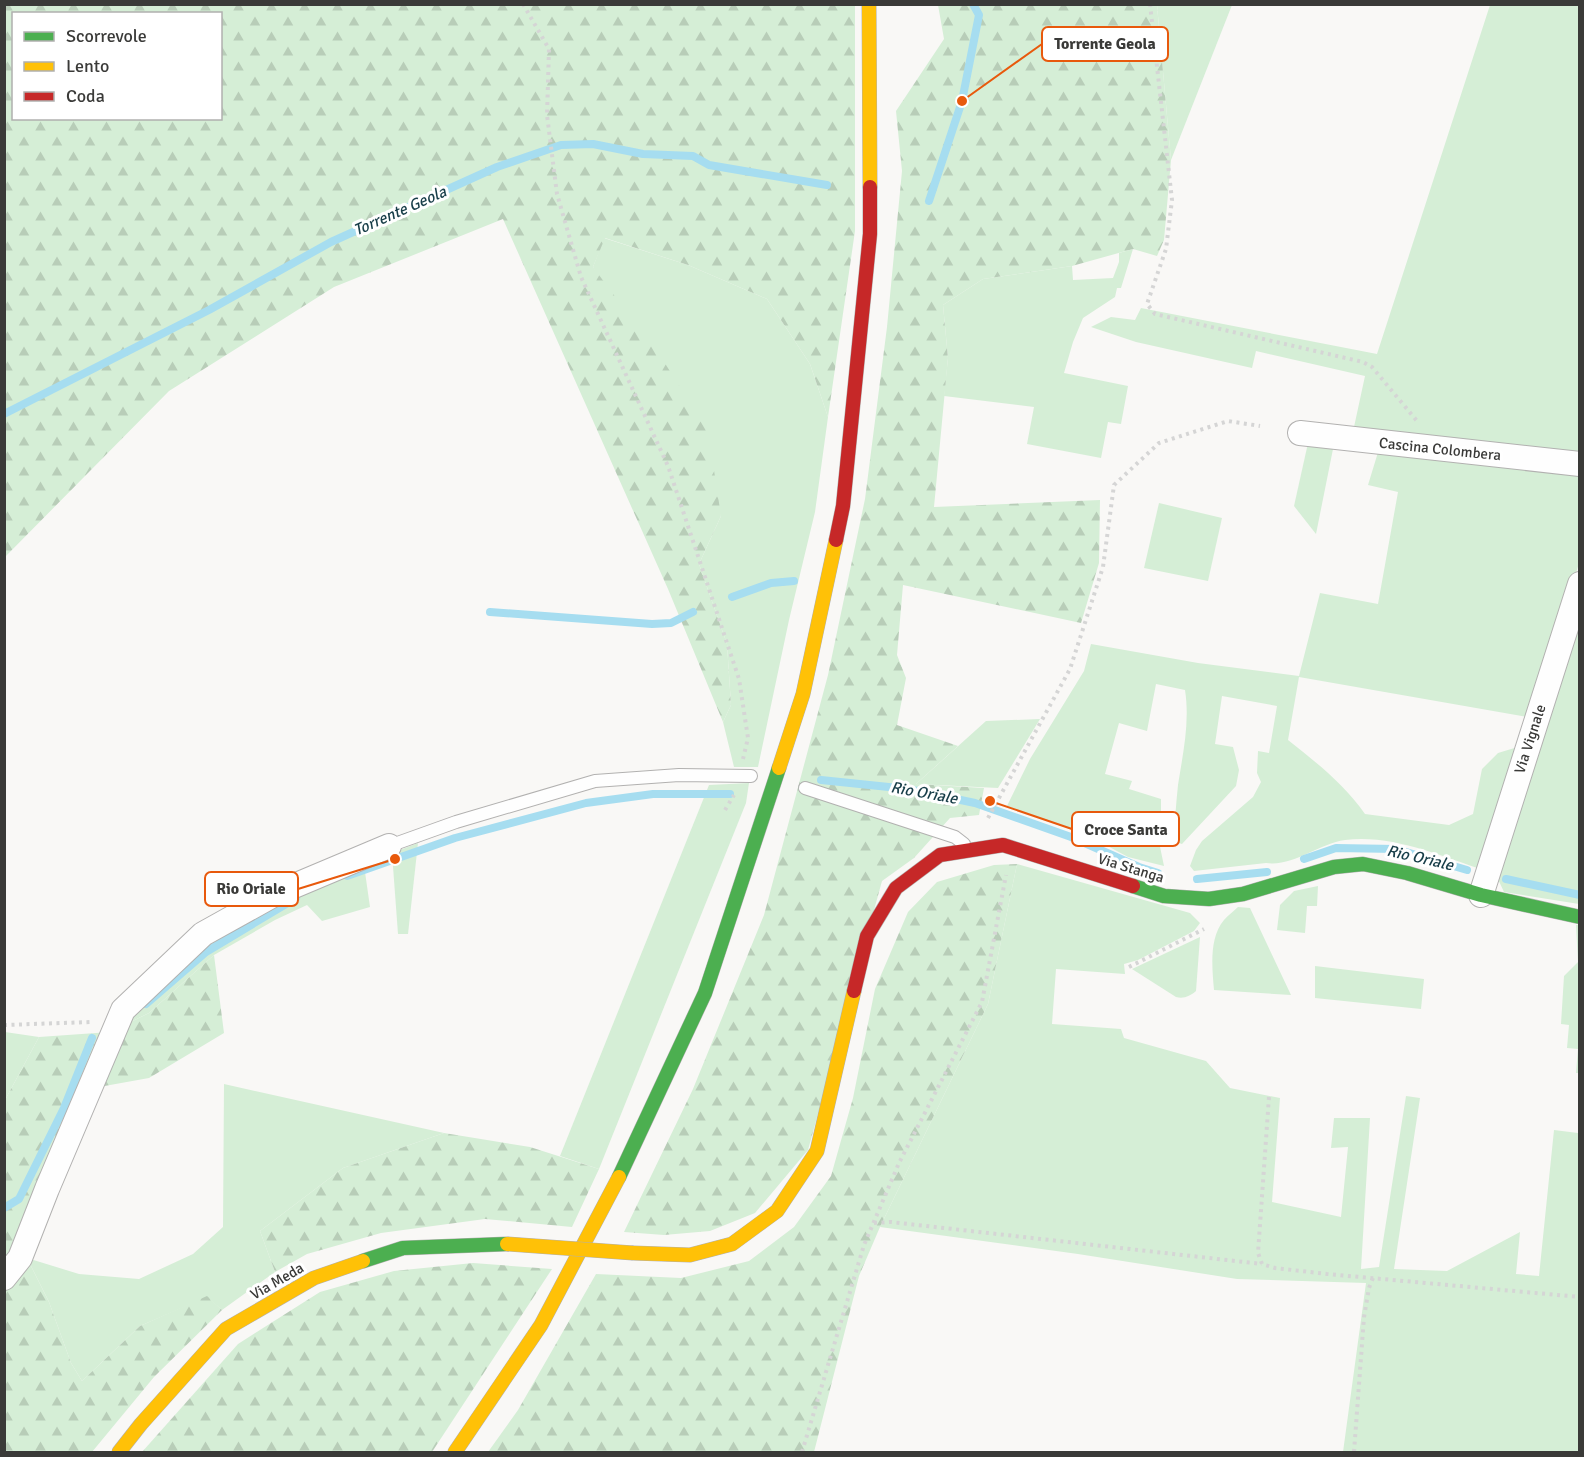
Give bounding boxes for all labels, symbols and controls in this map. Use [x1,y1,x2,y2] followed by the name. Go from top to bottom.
[12,12,222,120] legend
[66,25,147,47] text: Scorrevole
[1042,27,1168,61] callout: Torrente Geola
[1054,34,1156,54] text: Torrente Geola
[66,55,109,77] text: Lento
[66,85,105,107] text: Coda
[350,181,450,240] water label: Torrente Geola
[1378,434,1502,464] street label: Cascina Colombera
[1510,702,1550,776] street label: Via Vignale
[889,777,960,809] water label: Rio Oriale
[1072,812,1179,846] callout: Croce Santa
[1084,820,1168,840] text: Croce Santa
[1385,841,1456,876] water label: Rio Oriale
[1096,849,1166,887] street label: Via Stanga
[205,872,298,906] callout: Rio Oriale
[216,879,286,899] text: Rio Oriale
[247,1259,307,1303] street label: Via Meda

